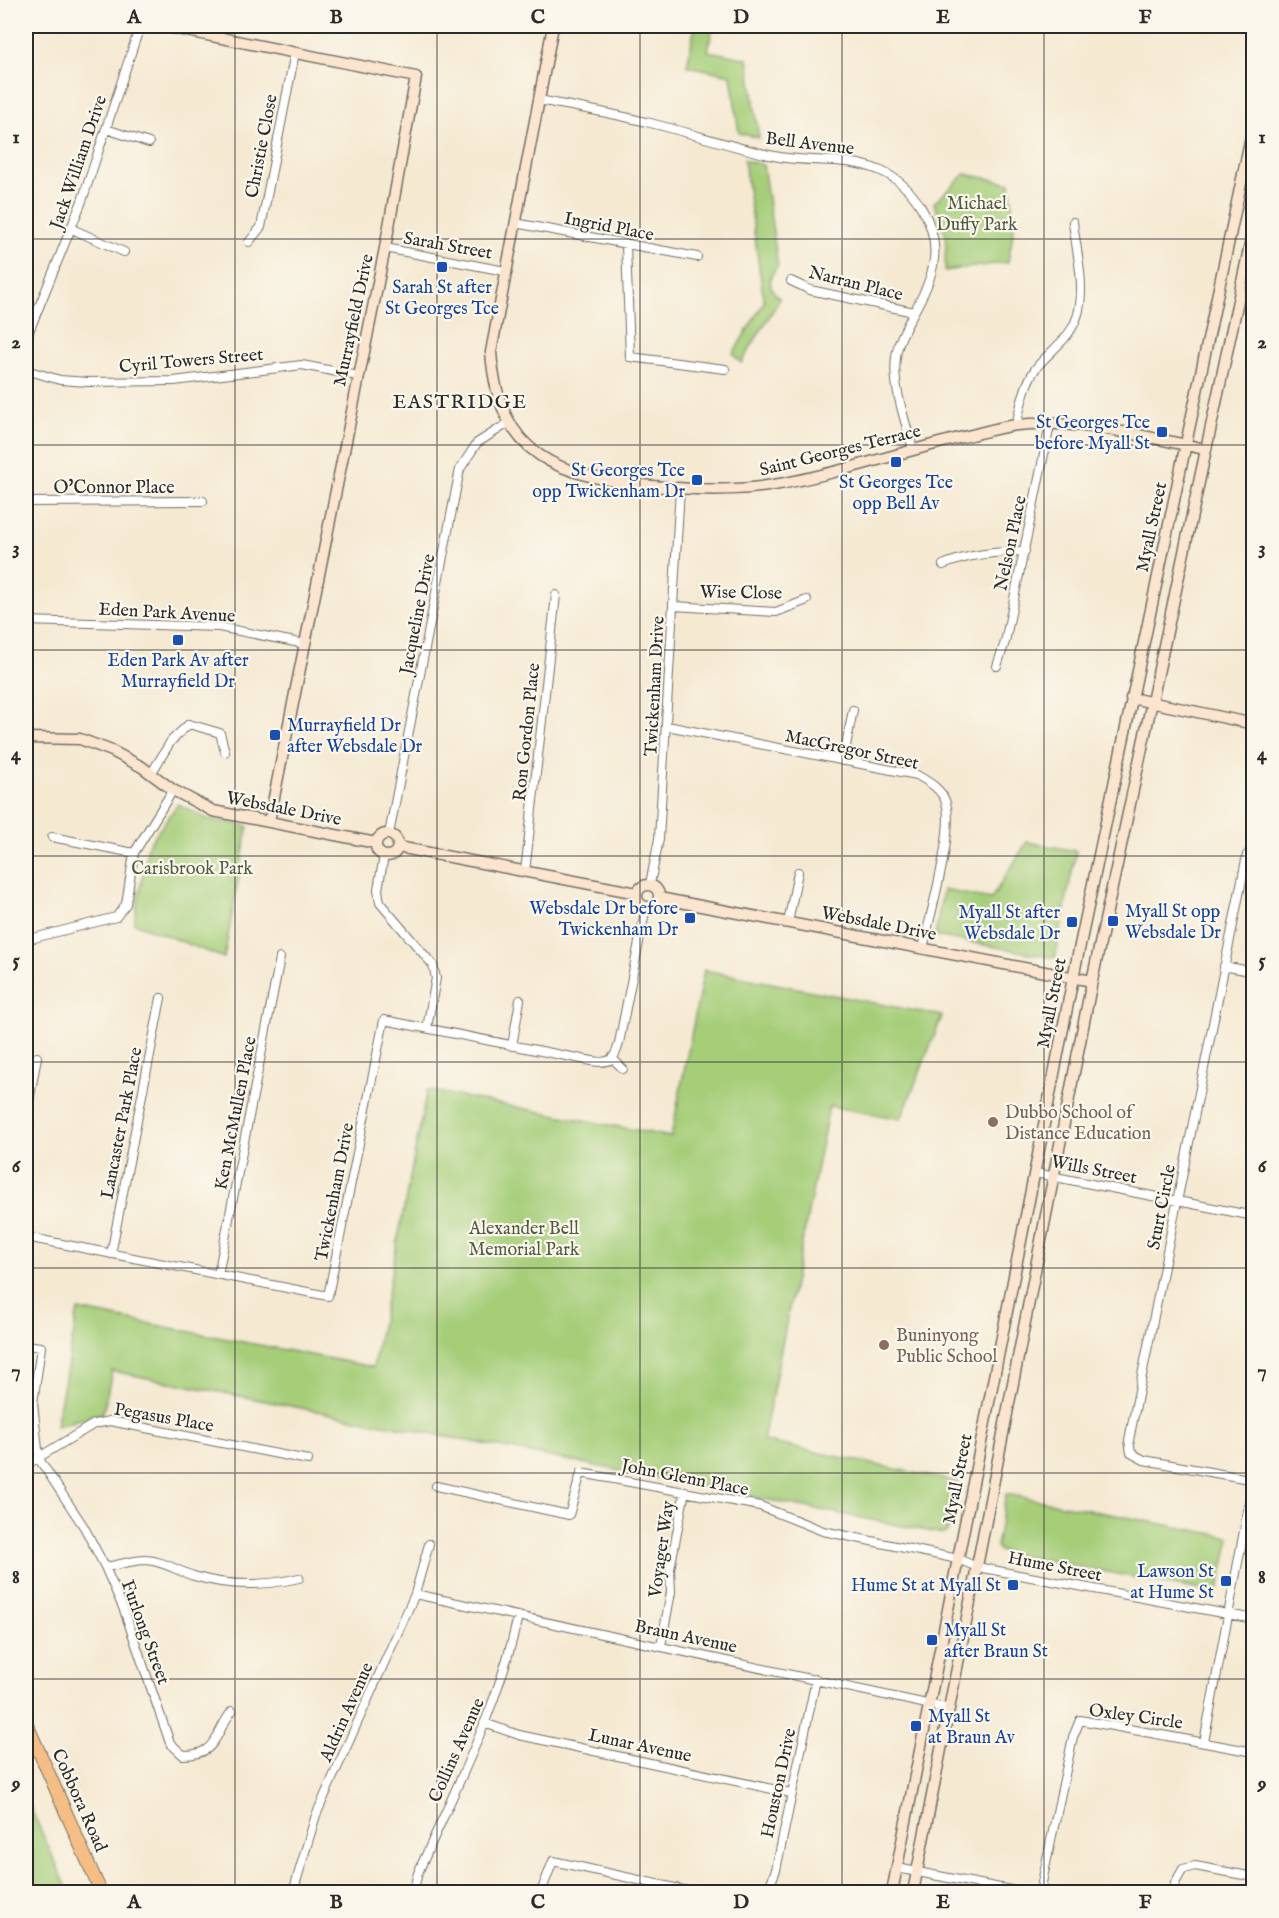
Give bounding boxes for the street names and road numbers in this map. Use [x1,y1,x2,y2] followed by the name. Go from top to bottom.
[45,92,113,234] street label: Jack William Drive
[241,92,284,200] street label: Christie Close
[764,128,855,161] street label: Bell Avenue
[562,207,656,247] street label: Ingrid Place
[402,227,494,266] street label: Sarah Street
[329,252,380,389] street label: Murrayfield Drive
[806,262,905,307] street label: Narran Place
[118,344,264,379] street label: Cyril Towers Street
[757,420,923,483] street label: Saint Georges Terrace
[54,477,174,500] street label: O'Connor Place
[1132,480,1173,574] street label: Myall Street
[990,494,1033,593] street label: Nelson Place
[395,552,441,678] street label: Jacqueline Drive
[700,581,782,606] street label: Wise Close
[98,598,236,629] street label: Eden Park Avenue
[640,615,671,757] street label: Twickenham Drive
[509,662,546,803] street label: Ron Gordon Place
[783,725,921,776] street label: MacGregor Street
[224,787,343,832] street label: Websdale Drive
[819,902,938,947] street label: Websdale Drive
[1032,956,1072,1050] street label: Myall Street
[210,1035,263,1192] street label: Ken McMullen Place
[96,1045,148,1201] street label: Lancaster Park Place
[311,1121,360,1263] street label: Twickenham Drive
[1049,1151,1139,1190] street label: Wills Street
[1143,1163,1182,1252] street label: Sturt Circle
[112,1398,215,1439] street label: Pegasus Place
[938,1432,978,1526] street label: Myall Street
[617,1454,750,1502] street label: John Glenn Place
[644,1499,681,1600] street label: Voyager Way
[1006,1547,1104,1588] street label: Hume Street
[115,1577,174,1688] street label: Furlong Street
[632,1615,739,1660] street label: Braun Avenue
[315,1659,380,1767] street label: Aldrin Avenue
[424,1695,491,1806] street label: Collins Avenue
[1087,1700,1184,1735] street label: Oxley Circle
[586,1724,693,1769] street label: Lunar Avenue
[757,1726,802,1840] street label: Houston Drive
[46,1745,112,1856] street label: Cobbora Road

